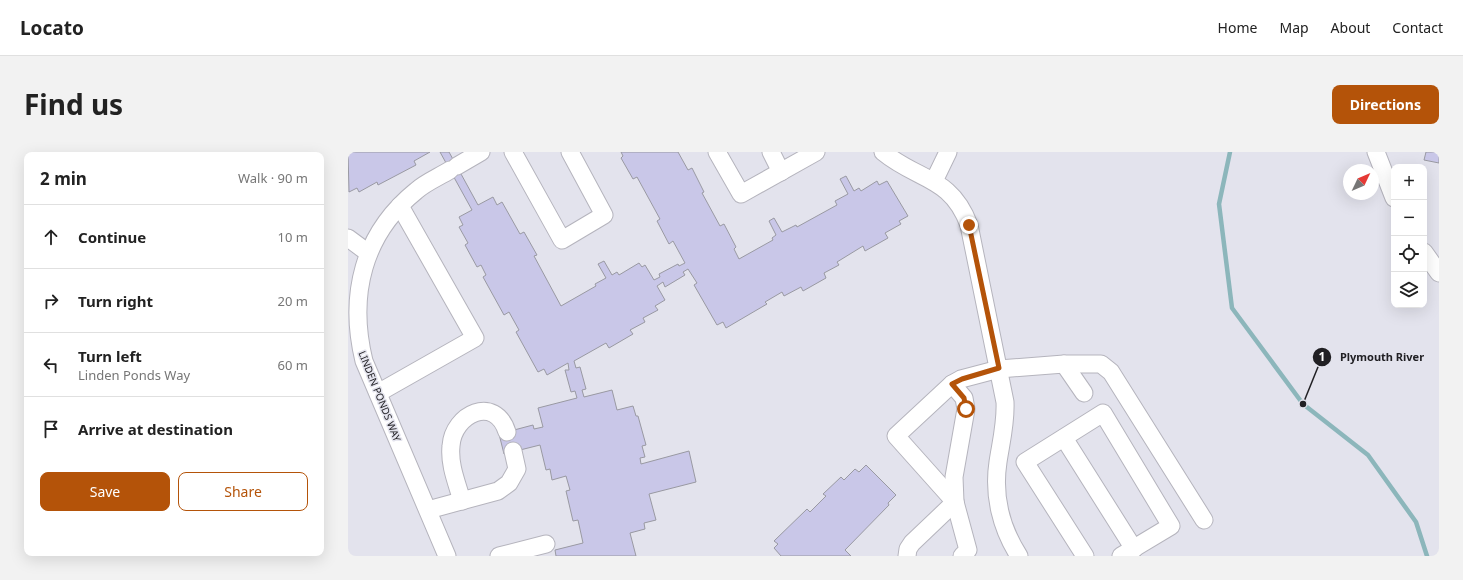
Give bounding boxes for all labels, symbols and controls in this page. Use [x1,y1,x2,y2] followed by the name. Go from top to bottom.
[20,15,84,41] text: Locato
[1218,18,1257,37] text: Home
[1279,18,1309,37] text: Map
[1331,18,1370,37] text: About
[1392,18,1443,37] text: Contact
[24,85,123,123] text: Find us
[1332,85,1439,124] button: Directions
[1343,164,1379,200] north arrow
[1391,164,1427,308] map controls
[1391,164,1427,200] button: +
[40,167,87,190] text: 2 min
[238,169,308,187] text: Walk · 90 m
[1391,200,1427,236] button: −
[960,216,978,234] route end
[40,226,62,248] icon: ahead
[78,227,146,247] text: Continue
[278,228,308,246] text: 10 m
[1391,236,1427,272] button: locate
[1391,272,1427,308] button: layers
[40,290,62,312] icon: right
[78,291,153,311] text: Turn right
[278,292,308,310] text: 20 m
[1312,345,1432,368] callout: Plymouth River
[78,346,142,366] text: Turn left
[1319,348,1325,365] text: 1
[355,349,405,444] street label: LINDEN PONDS WAY
[1340,349,1424,364] text: Plymouth River
[40,354,62,376] icon: left
[278,356,308,374] text: 60 m
[78,366,190,384] text: Linden Ponds Way
[957,400,975,418] route start
[40,418,62,440] icon: arrive
[78,419,233,439] text: Arrive at destination
[40,472,170,511] button: Save
[178,472,308,511] button: Share

